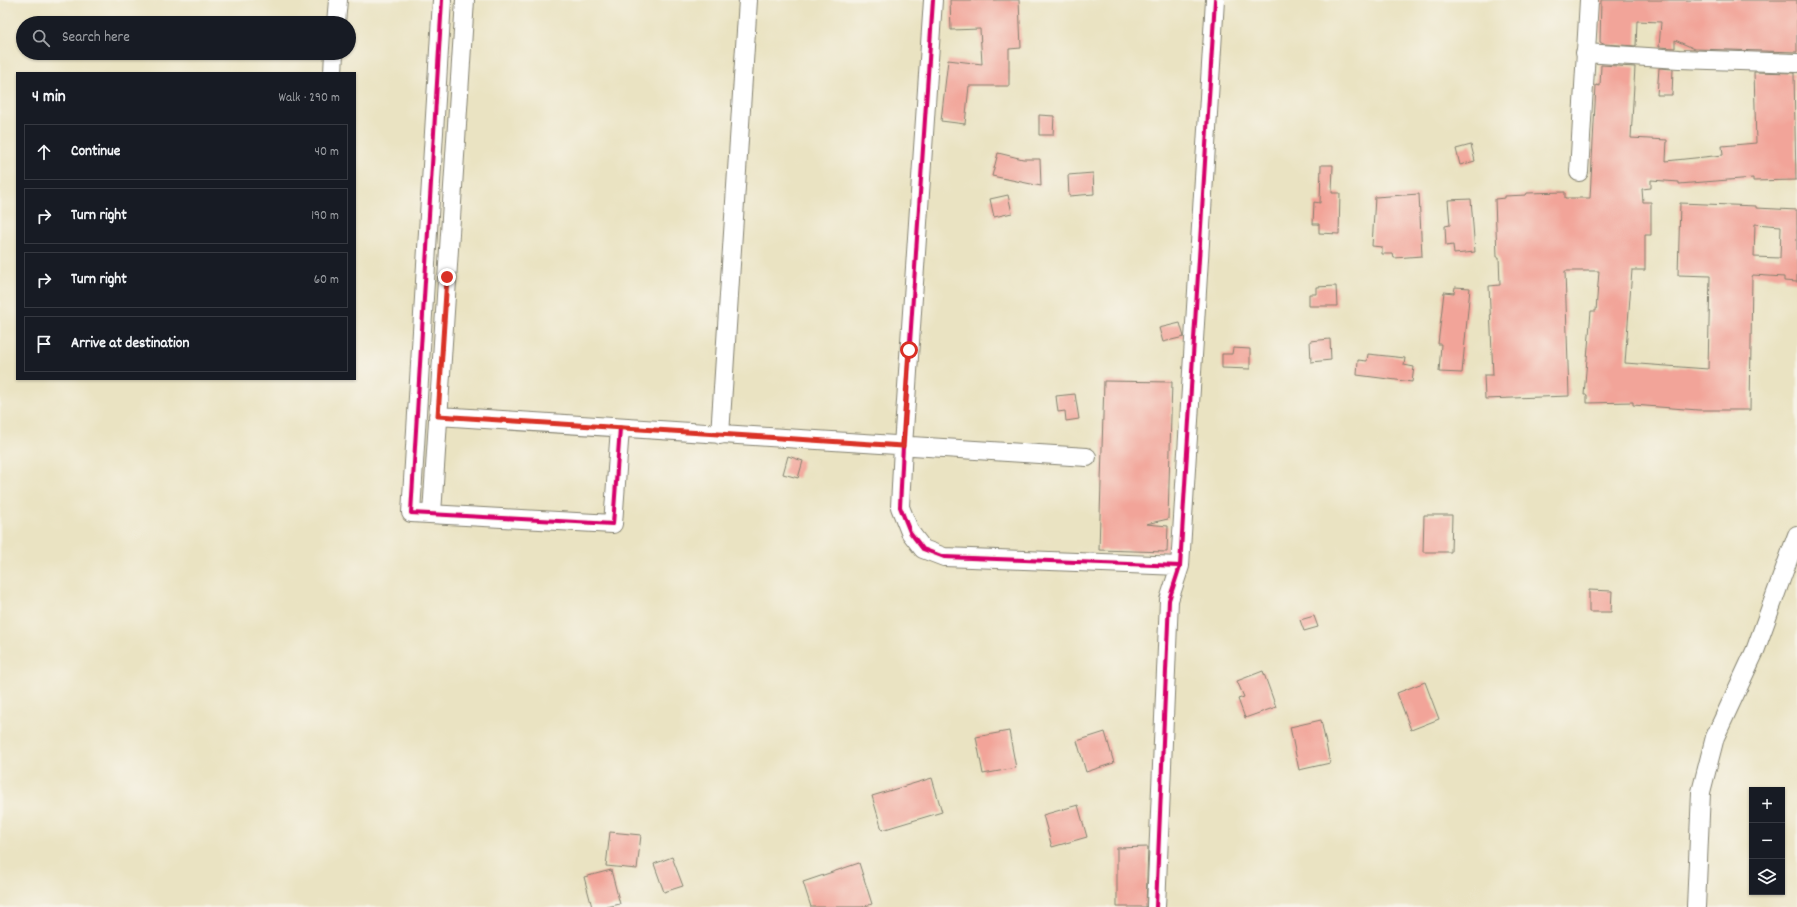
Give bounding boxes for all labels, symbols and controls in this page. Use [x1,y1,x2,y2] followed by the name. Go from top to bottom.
[16,16,356,60] search box
[30,27,52,49] icon: search
[62,27,130,49] text: Search here
[32,86,66,110] text: 4 min
[278,89,340,108] text: Walk · 290 m
[33,141,55,163] icon: ahead
[71,141,120,163] text: Continue
[315,143,339,162] text: 40 m
[33,205,55,227] icon: right
[71,205,127,227] text: Turn right
[311,207,339,226] text: 190 m
[438,268,456,286] route end
[33,269,55,291] icon: right
[71,269,127,291] text: Turn right
[314,271,339,290] text: 60 m
[33,333,55,355] icon: arrive
[71,333,189,355] text: Arrive at destination
[900,341,918,359] route start
[1749,787,1785,895] map controls
[1749,787,1785,823] button: +
[1749,823,1785,859] button: −
[1749,859,1785,895] button: layers

